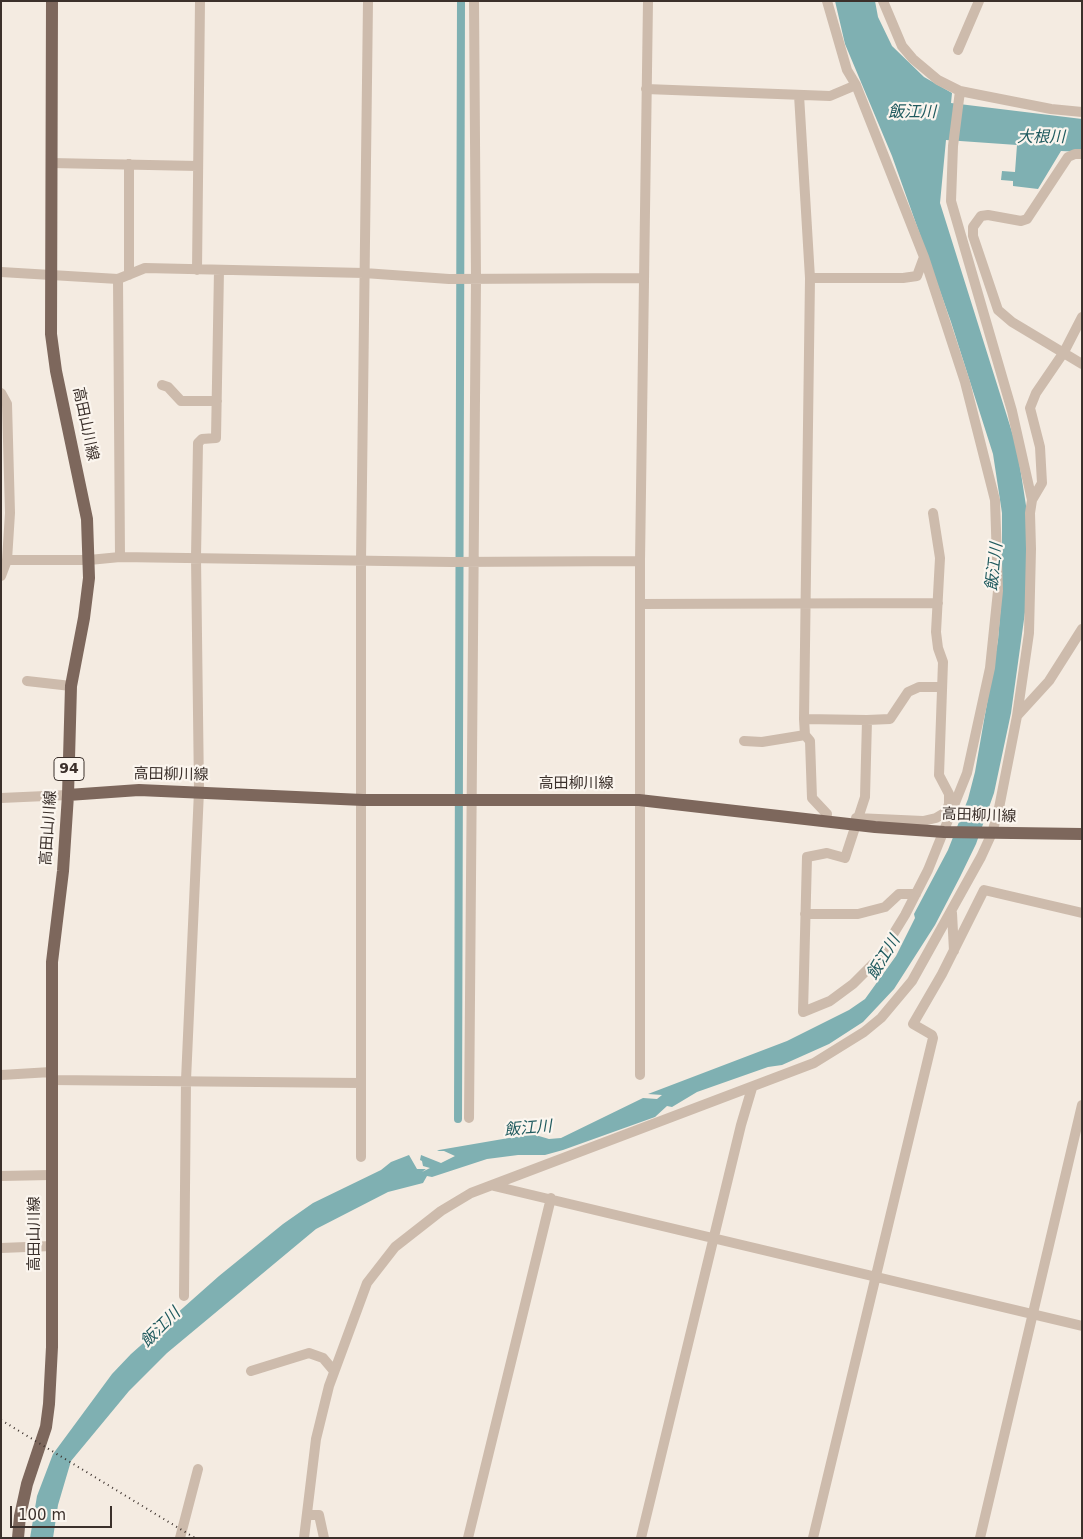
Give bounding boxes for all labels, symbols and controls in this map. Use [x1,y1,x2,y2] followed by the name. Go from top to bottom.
[888,103,936,123] water label: 飯江川
[1017,128,1065,148] water label: 大根川
[68,385,102,463] street label: 高田山川線
[983,542,1007,592] water label: 飯江川
[54,758,84,781] road number: 94
[133,765,209,785] street label: 高田柳川線
[539,775,613,793] street label: 高田柳川線
[37,790,61,866] street label: 高田山川線
[941,806,1017,826] street label: 高田柳川線
[863,932,905,984] water label: 飯江川
[503,1117,553,1141] water label: 飯江川
[26,1197,44,1271] street label: 高田山川線
[137,1304,185,1352] water label: 飯江川
[12,1496,115,1528] scale bar
[18,1506,66,1524] text: 100 m

